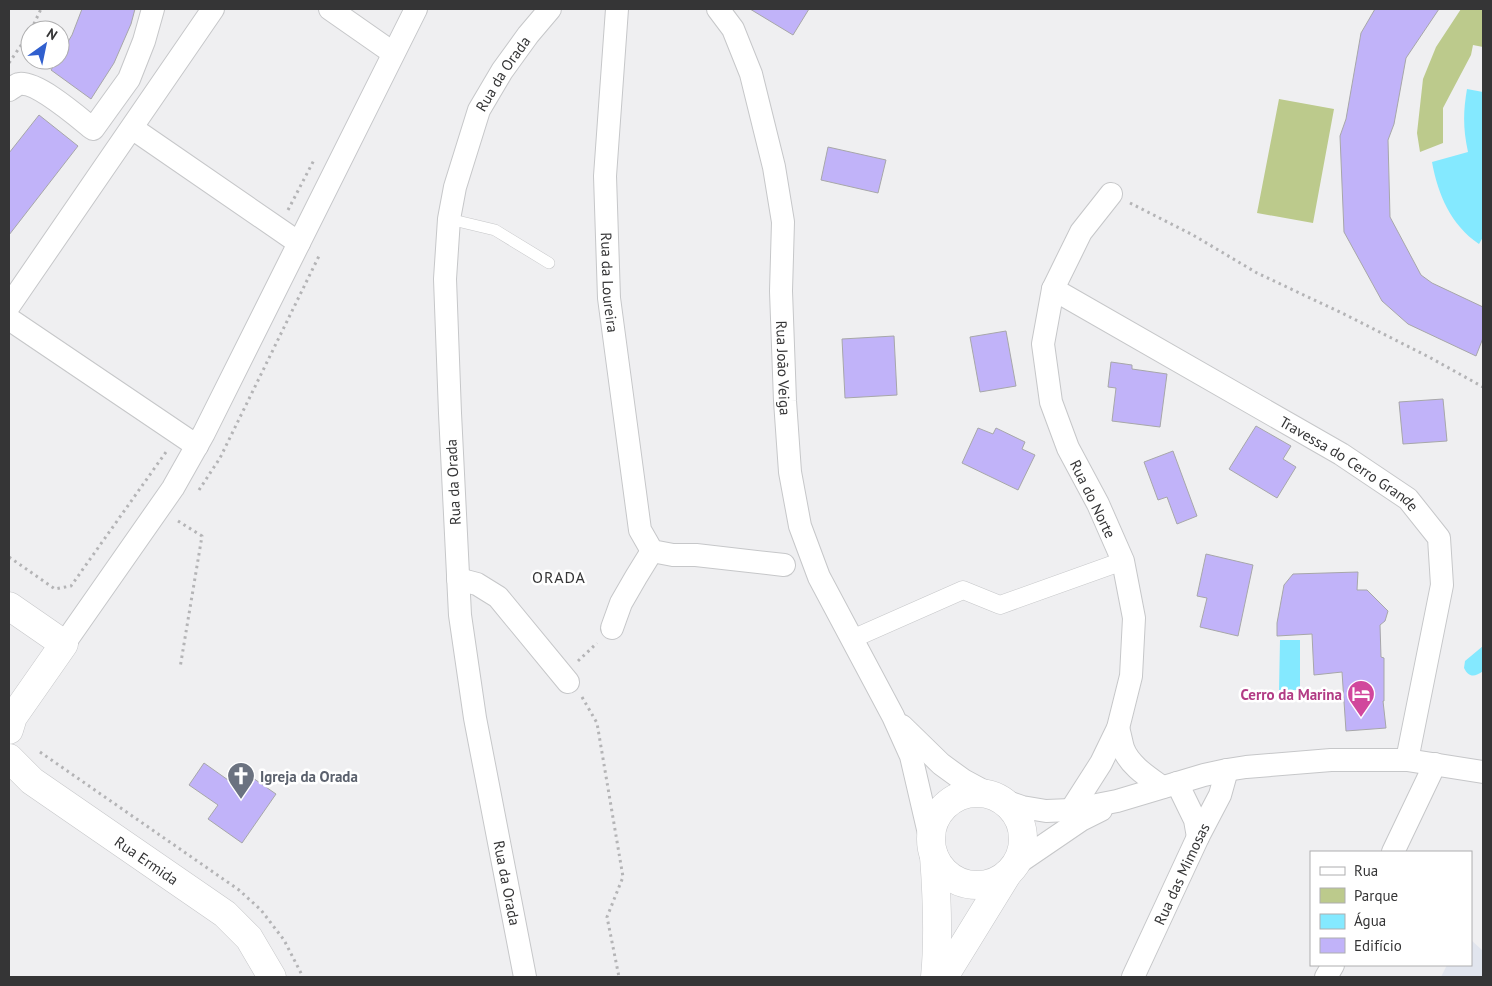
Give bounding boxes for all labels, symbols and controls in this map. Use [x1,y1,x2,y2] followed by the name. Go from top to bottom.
[20,20,70,70] north arrow
[43,24,61,44] text: N
[471,32,534,115] street label: Rua da Orada
[597,232,623,334] street label: Rua da Loureira
[773,320,795,416] street label: Rua João Veiga
[1277,412,1423,515] street label: Travessa do Cerro Grande
[441,438,465,526] street label: Rua da Orada
[1066,457,1120,541] street label: Rua do Norte
[532,567,586,587] district label: ORADA
[1346,679,1376,718] hotel icon: Cerro da Marina
[1240,685,1342,704] place label: Cerro da Marina
[226,761,256,800] church icon: Igreja da Orada
[260,767,358,786] place label: Igreja da Orada
[1149,819,1213,928] street label: Rua das Mimosas
[111,832,182,889] street label: Rua Ermida
[489,839,525,927] street label: Rua da Orada
[1310,851,1472,966] legend
[1354,861,1378,880] text: Rua
[1354,886,1398,905] text: Parque
[1354,911,1386,930] text: Água
[1354,936,1402,955] text: Edifício

